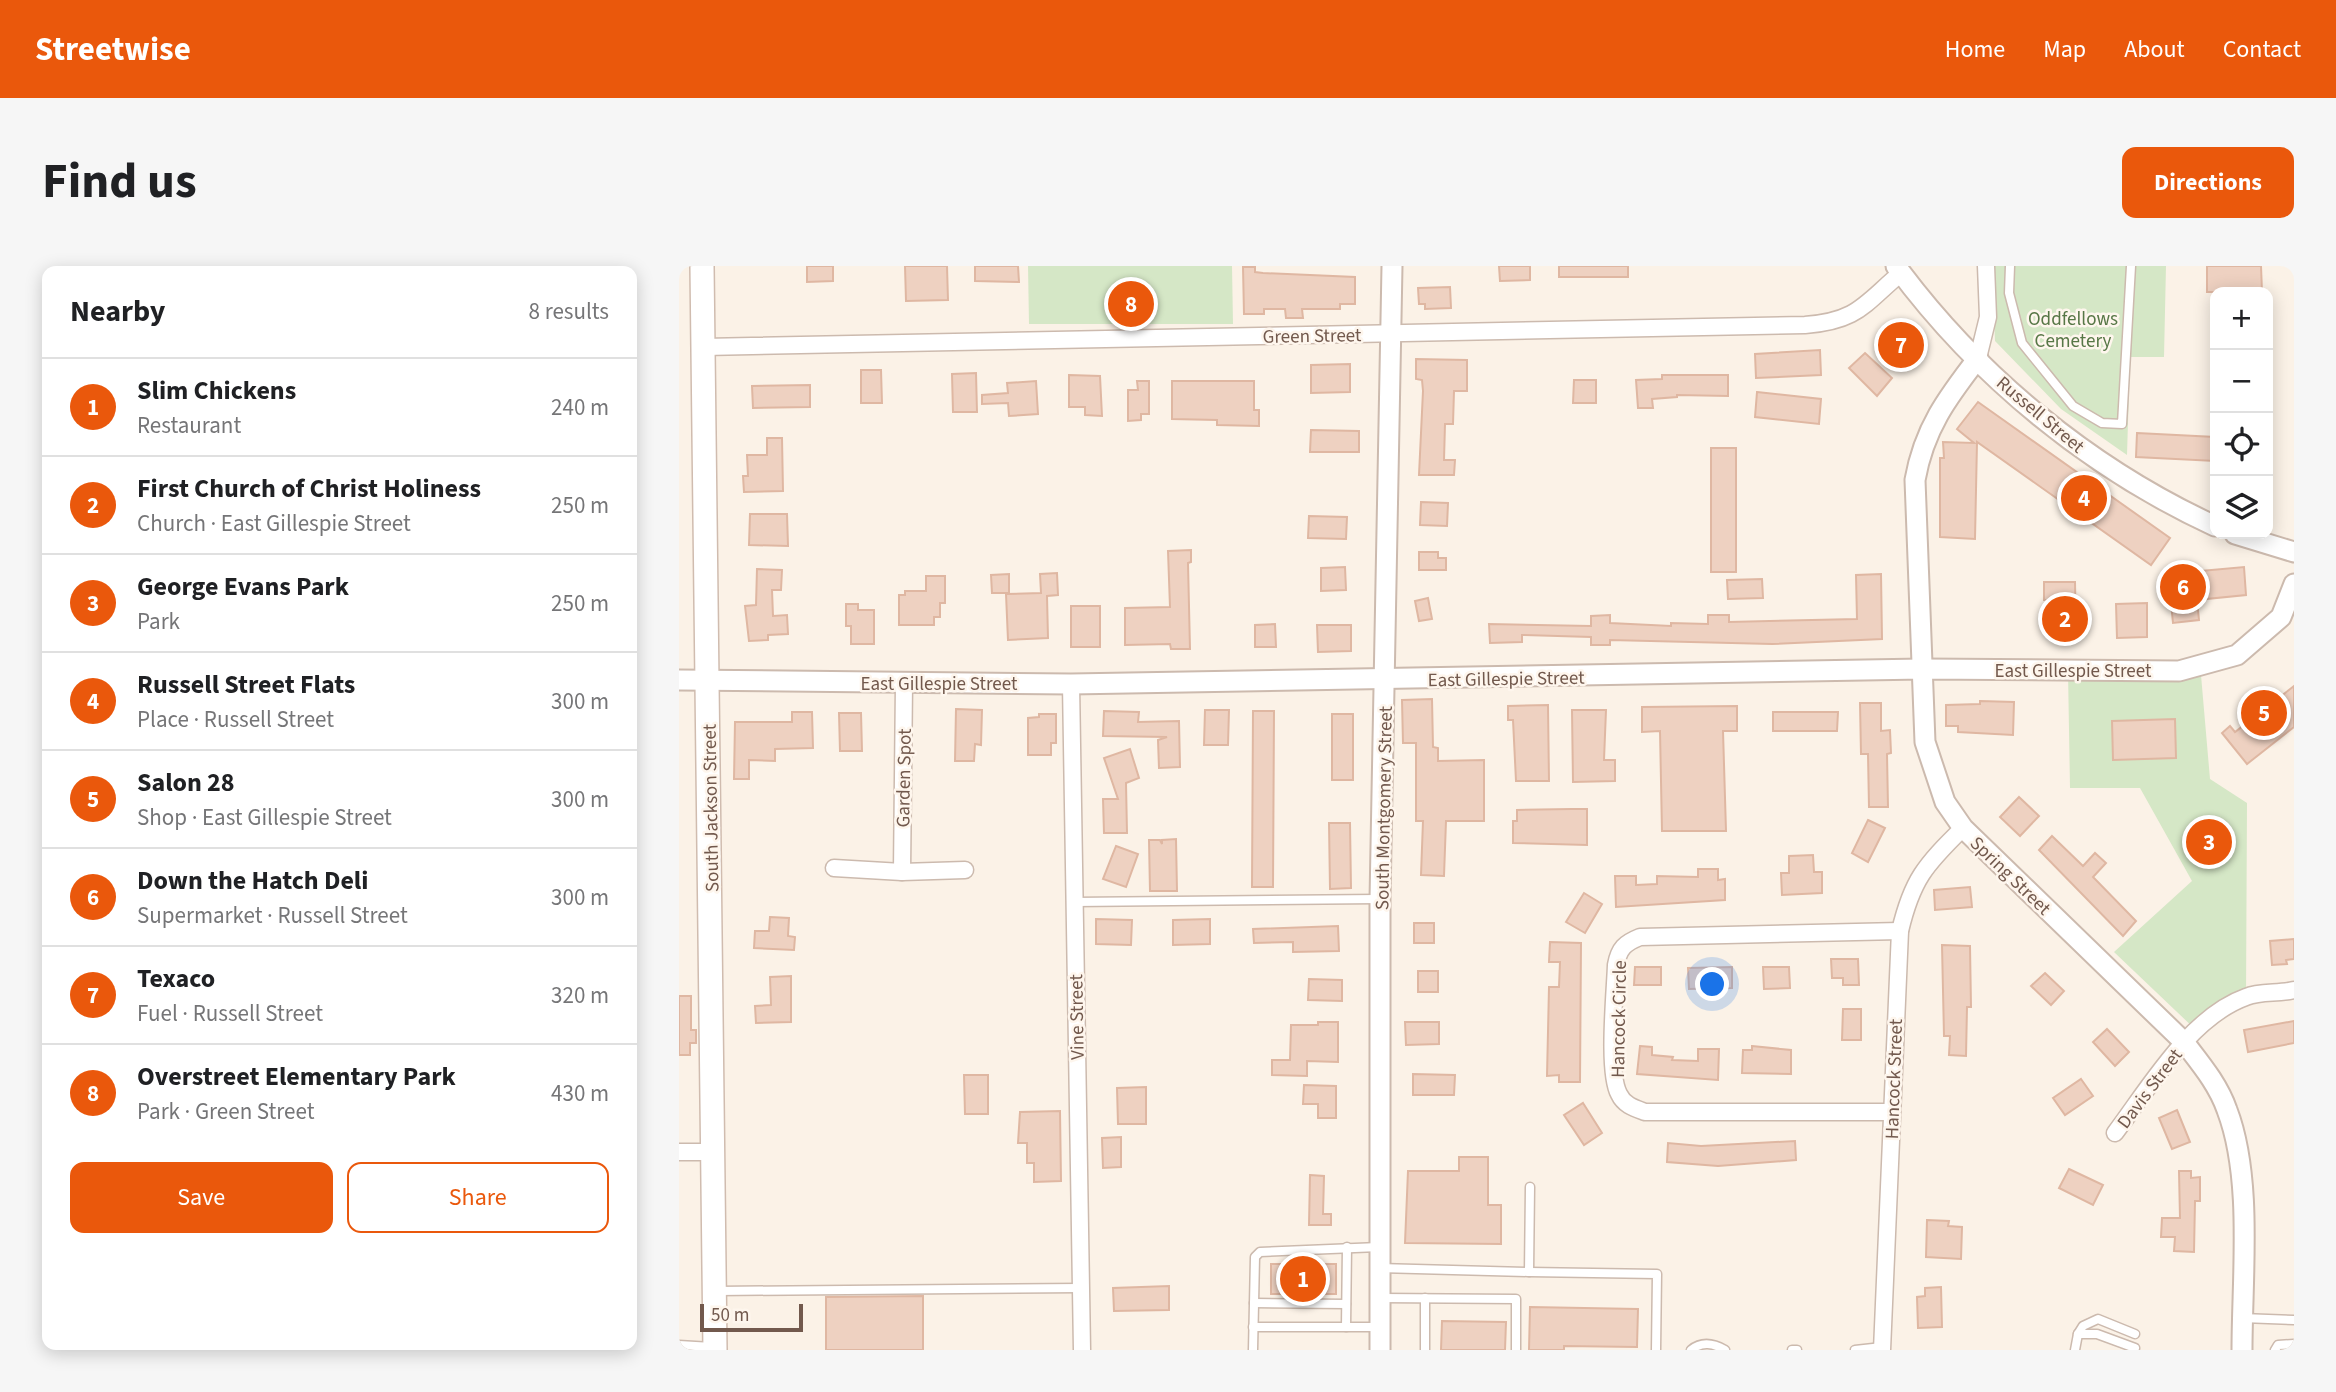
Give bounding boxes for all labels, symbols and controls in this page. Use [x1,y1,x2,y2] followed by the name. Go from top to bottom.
[35,26,191,73] text: Streetwise
[1945,32,2005,67] text: Home
[2043,32,2086,67] text: Map
[2124,32,2185,67] text: About
[2223,32,2301,67] text: Contact
[42,147,197,217] text: Find us
[2122,147,2294,218] button: Directions
[1108,278,1154,330] pin: 8
[2210,287,2273,539] map controls
[2210,287,2273,350] button: +
[70,290,165,333] text: Nearby
[529,295,609,328] text: 8 results
[2028,306,2118,355] park label: Oddfellows Cemetery
[1878,319,1924,371] pin: 7
[1262,322,1362,351] street label: Green Street
[2210,350,2273,413] button: −
[1990,370,2090,460] street label: Russell Street
[137,372,296,409] text: Slim Chickens
[87,391,99,424] text: 1
[551,391,609,424] text: 240 m
[137,409,241,442] text: Restaurant
[2210,413,2273,476] button: locate
[137,470,481,507] text: First Church of Christ Holiness
[2061,472,2107,524] pin: 4
[2210,476,2273,539] button: layers
[87,489,99,522] text: 2
[551,489,609,522] text: 250 m
[137,507,411,540] text: Church · East Gillespie Street
[2160,561,2206,613] pin: 6
[137,568,349,605] text: George Evans Park
[87,587,99,620] text: 3
[551,587,609,620] text: 250 m
[2042,593,2088,645] pin: 2
[137,605,180,638] text: Park
[1995,658,2152,685] street label: East Gillespie Street
[1427,665,1585,694] street label: East Gillespie Street
[137,666,355,703] text: Russell Street Flats
[861,671,1018,698] street label: East Gillespie Street
[87,685,99,718] text: 4
[551,685,609,718] text: 300 m
[2241,687,2287,739] pin: 5
[137,703,334,736] text: Place · Russell Street
[1369,705,1400,910] street label: South Montgomery Street
[697,723,726,892] street label: South Jackson Street
[890,728,919,828] street label: Garden Spot
[137,764,235,801] text: Salon 28
[87,783,99,816] text: 5
[551,783,609,816] text: 300 m
[137,801,392,834] text: Shop · East Gillespie Street
[2186,816,2232,868] pin: 3
[1963,830,2057,922] street label: Spring Street
[137,862,369,899] text: Down the Hatch Deli
[87,881,99,914] text: 6
[551,881,609,914] text: 300 m
[137,899,408,932] text: Supermarket · Russell Street
[137,960,215,997] text: Texaco
[1605,960,1634,1078] street label: Hancock Circle
[1695,967,1729,1001] your location
[1063,973,1092,1060] street label: Vine Street
[87,979,99,1012] text: 7
[551,979,609,1012] text: 320 m
[137,997,323,1030] text: Fuel · Russell Street
[1879,1018,1910,1140] street label: Hancock Street
[2111,1043,2190,1135] street label: Davis Street
[137,1058,456,1095] text: Overstreet Elementary Park
[87,1077,99,1110] text: 8
[551,1077,609,1110] text: 430 m
[137,1095,314,1128] text: Park · Green Street
[70,1162,333,1233] button: Save
[347,1162,609,1233] button: Share
[1280,1253,1326,1305] pin: 1
[700,1301,803,1333] scale bar
[711,1302,749,1329] text: 50 m

